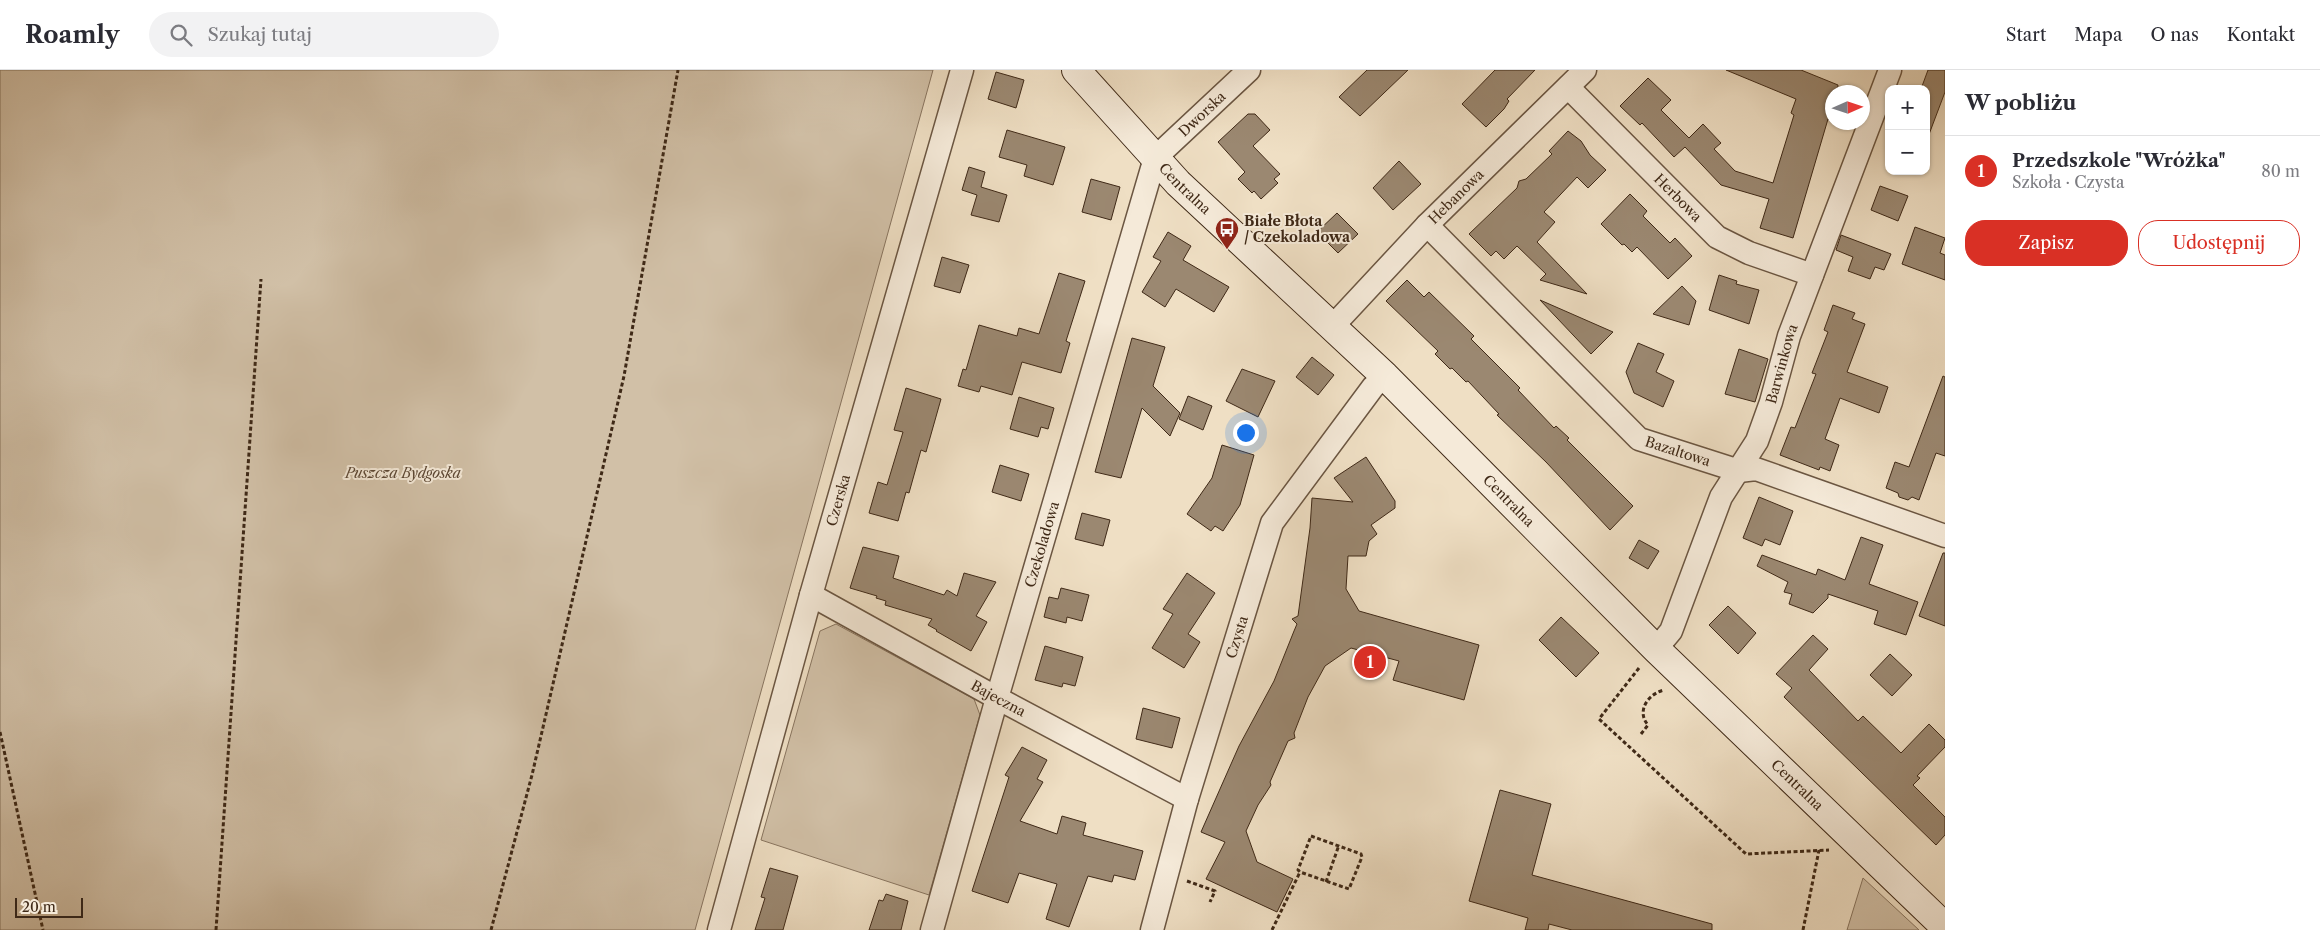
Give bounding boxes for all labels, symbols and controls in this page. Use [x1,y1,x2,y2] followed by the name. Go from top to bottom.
[149,12,499,57] search box
[25,20,119,49] text: Roamly
[167,21,195,49] icon: search
[207,23,312,46] text: Szukaj tutaj
[2006,24,2046,46] text: Start
[2074,24,2122,46] text: Mapa
[2150,24,2199,46] text: O nas
[2227,24,2295,46] text: Kontakt
[1825,85,1870,130] north arrow
[1885,85,1930,175] map controls
[1885,85,1930,130] button: +
[1175,87,1230,140] street label: Dworska
[1965,90,2076,115] text: W pobliżu
[1885,130,1930,175] button: −
[2012,149,2226,172] text: Przedszkole "Wróżka"
[1155,159,1215,218] street label: Centralna
[1977,161,1985,181] text: 1
[2261,161,2300,181] text: 80 m
[1424,165,1488,228] street label: Hebanowa
[1650,170,1706,226] street label: Herbowa
[2012,172,2124,192] text: Szkoła · Czysta
[1244,212,1351,246] place label: Białe Błota / Czekoladowa
[1214,216,1240,250] bus stop icon: Białe Błota / Czekoladowa
[1965,220,2128,266] button: Zapisz
[2138,220,2300,266] button: Udostępnij
[1762,321,1802,406] street label: Barwinkowa
[1233,420,1259,446] your location
[1643,433,1713,470] street label: Bazaltowa
[344,464,461,482] park label: Puszcza Bydgoska
[1479,471,1539,531] street label: Centralna
[822,472,854,528] street label: Czerska
[1021,499,1063,590] street label: Czekoladowa
[1222,613,1252,661] street label: Czysta
[1354,643,1386,681] pin: 1
[968,676,1029,721] street label: Bajeczna
[1767,756,1828,815] street label: Centralna
[15,895,82,918] scale bar
[22,898,56,916] text: 20 m

